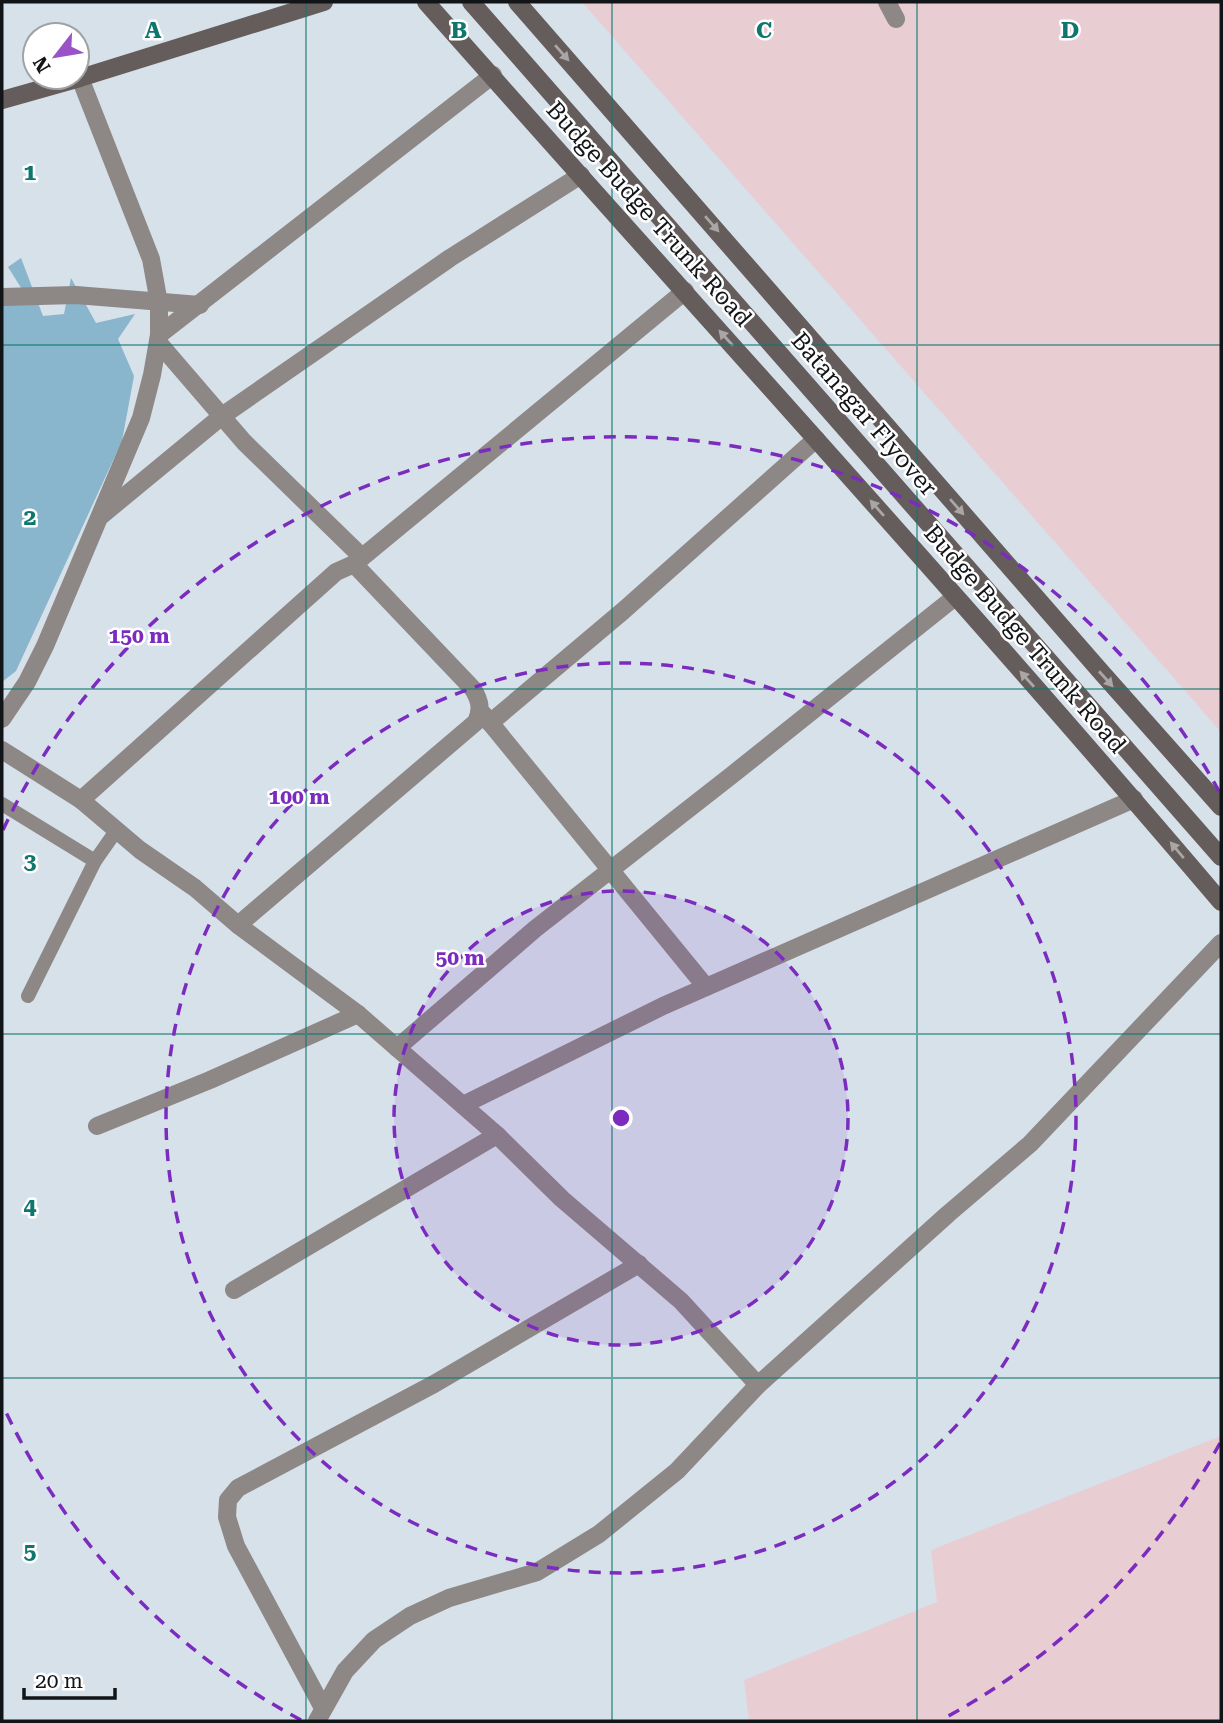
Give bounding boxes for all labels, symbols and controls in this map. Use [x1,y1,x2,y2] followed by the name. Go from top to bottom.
[145,17,162,44] text: A
[451,17,467,44] text: B
[756,17,772,44] text: C
[1061,17,1079,44] text: D
[21,21,91,91] north arrow
[554,44,570,62] one-way arrow
[28,52,55,77] text: N
[541,96,757,332] street label: Budge Budge Trunk Road
[24,159,37,186] text: 1
[704,216,719,233] one-way arrow
[785,327,943,502] street label: Batanagar Flyover
[718,329,734,347] one-way arrow
[949,498,965,516] one-way arrow
[869,499,885,517] one-way arrow
[24,504,36,531] text: 2
[918,519,1132,759] street label: Budge Budge Trunk Road
[109,624,169,648] text: 150 m
[1019,670,1035,688] one-way arrow
[1098,670,1114,687] one-way arrow
[269,785,329,809] text: 100 m
[1169,841,1185,859] one-way arrow
[24,848,37,875] text: 3
[435,946,485,970] text: 50 m
[609,1106,633,1130] centre of rings
[24,1193,37,1220] text: 4
[24,1538,37,1565] text: 5
[24,1656,116,1700] scale bar
[35,1669,83,1693] text: 20 m

